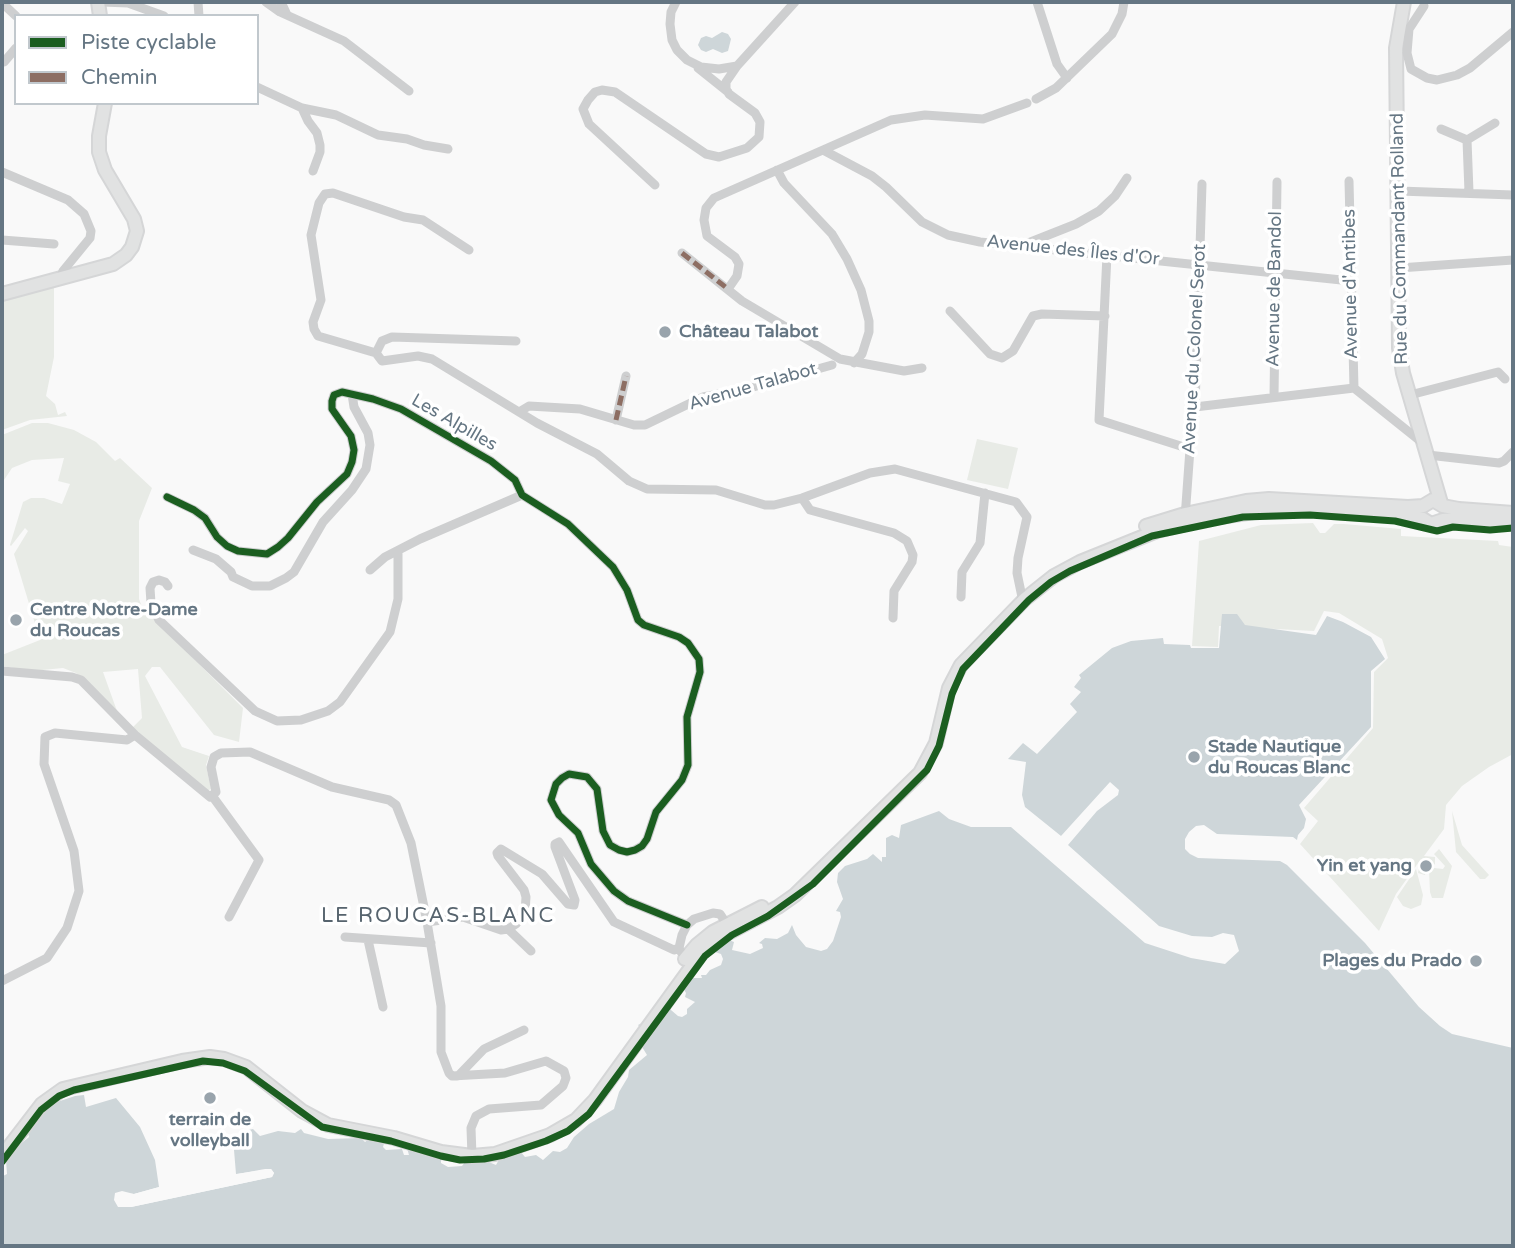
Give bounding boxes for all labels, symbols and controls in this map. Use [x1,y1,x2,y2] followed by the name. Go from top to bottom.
[14,14,259,105] legend
[81,30,216,55] text: Piste cyclable
[81,65,158,90] text: Chemin
[1387,113,1413,365] street label: Rue du Commandant Rolland
[1339,209,1363,359] street label: Avenue d'Antibes
[1263,211,1287,367] street label: Avenue de Bandol
[986,231,1160,271] street label: Avenue des Îles d'Or
[1179,243,1211,455] street label: Avenue du Colonel Serot
[679,321,818,343] place label: Château Talabot
[657,324,673,340] marker: Château Talabot
[686,358,820,416] street label: Avenue Talabot
[407,390,501,456] street label: Les Alpilles
[30,599,198,642] place label: Centre Notre-Dame du Roucas
[8,612,24,628] marker: Centre Notre-Dame du Roucas
[1208,736,1350,778] place label: Stade Nautique du Roucas Blanc
[1186,749,1202,765] marker: Stade Nautique du Roucas Blanc
[1317,855,1412,877] place label: Yin et yang
[1418,858,1434,874] marker: Yin et yang
[323,903,553,929] district label: LE ROUCAS-BLANC
[1322,950,1462,972] place label: Plages du Prado
[1468,953,1484,969] marker: Plages du Prado
[202,1090,218,1106] marker: terrain de volleyball
[169,1109,251,1152] place label: terrain de volleyball

